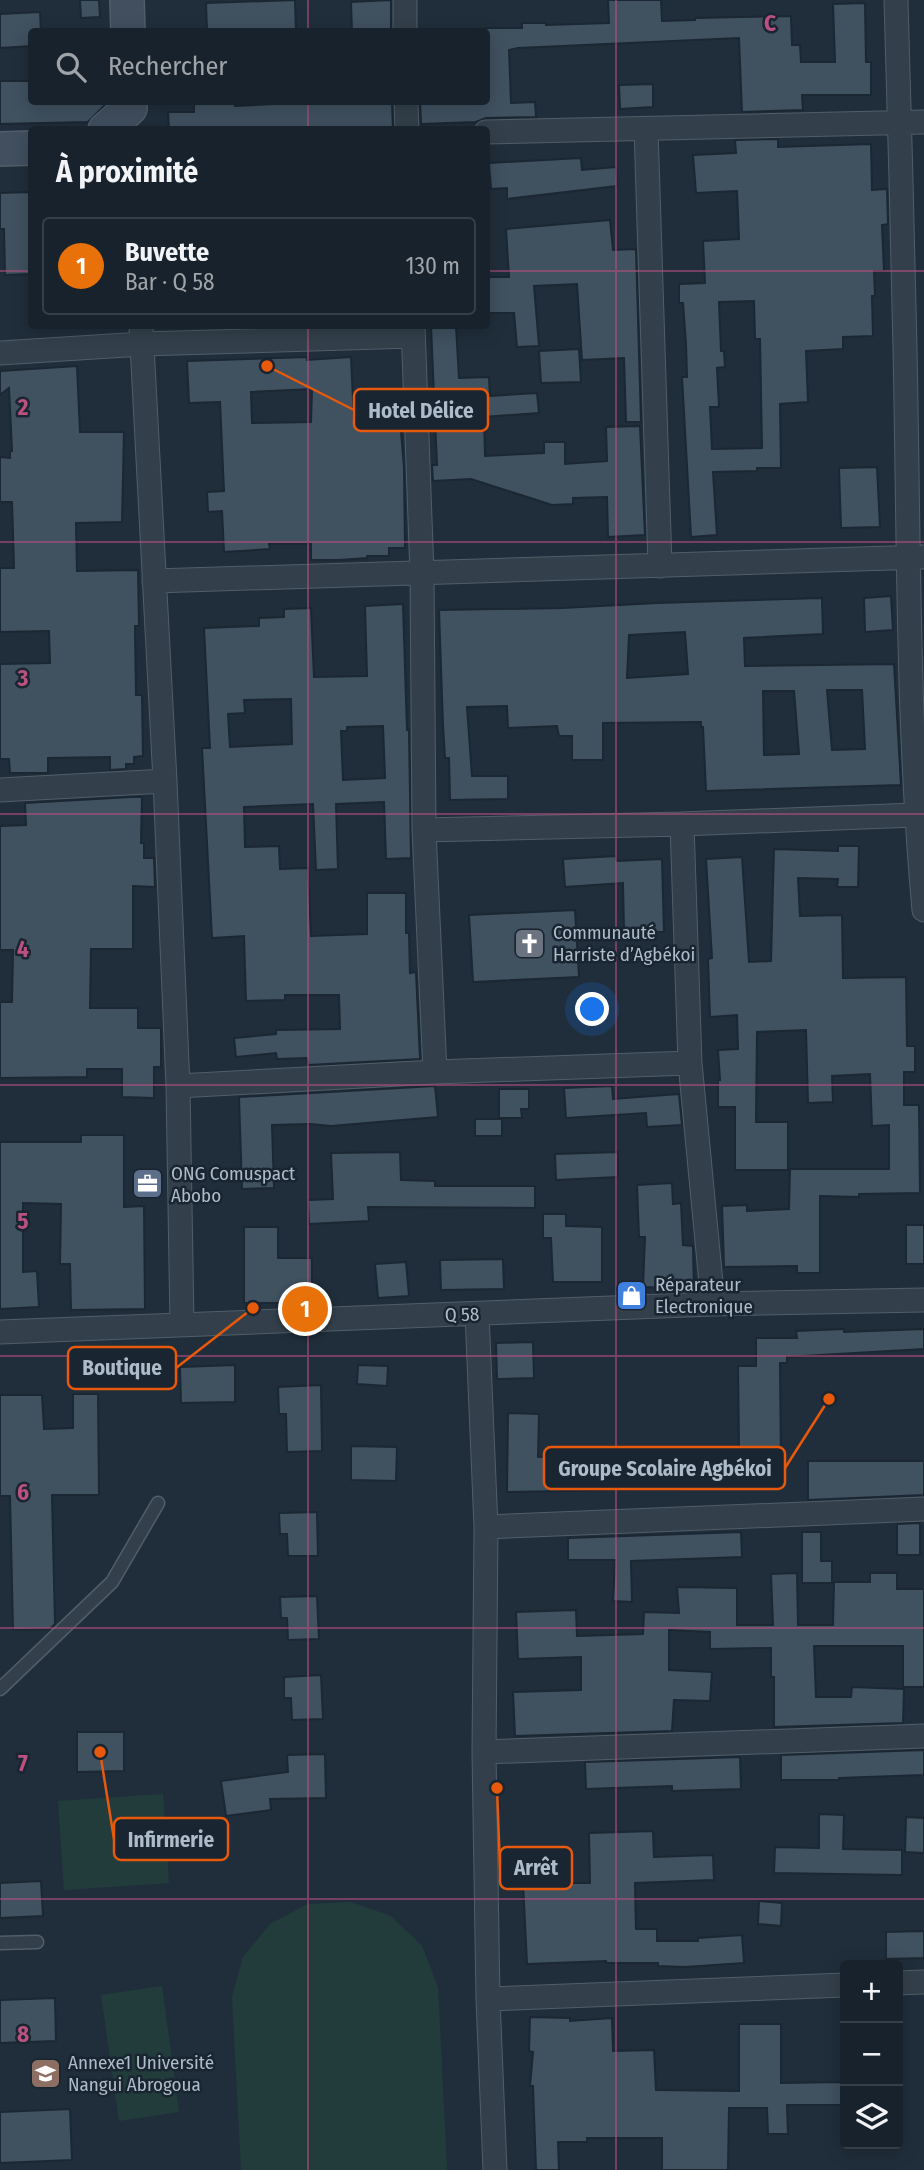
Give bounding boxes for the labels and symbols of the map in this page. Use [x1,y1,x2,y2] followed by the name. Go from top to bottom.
[764,9,776,37] text: C
[354,389,488,431] callout: Hotel Délice
[17,393,29,421] text: 2
[368,398,474,424] text: Hotel Délice
[17,664,29,692] text: 3
[553,921,695,966] place label: Communauté Harriste d’Agbékoi
[513,926,547,960] church icon: Communauté Harriste d’Agbékoi
[17,935,29,963] text: 4
[575,992,609,1026] your location
[171,1162,296,1207] place label: ONG Comuspact Abobo
[131,1167,165,1201] office icon: ONG Comuspact Abobo
[17,1207,29,1235] text: 5
[655,1273,753,1318] place label: Réparateur Electronique
[615,1278,649,1312] shop icon: Réparateur Electronique
[282,1283,328,1335] pin: 1
[444,1302,480,1327] street label: Q 58
[68,1347,176,1389] callout: Boutique
[82,1355,162,1381] text: Boutique
[544,1447,785,1489] callout: Groupe Scolaire Agbékoi
[558,1456,772,1482] text: Groupe Scolaire Agbékoi
[17,1478,29,1506] text: 6
[18,1749,28,1777] text: 7
[114,1818,228,1860] callout: Infirmerie
[128,1827,214,1853] text: Infirmerie
[500,1847,572,1889] callout: Arrêt
[513,1855,559,1881] text: Arrêt
[17,2020,29,2048] text: 8
[68,2051,214,2096] place label: Annexe1 Université Nangui Abrogoua
[28,2056,62,2090] school or university icon: Annexe1 Université Nangui Abrogoua

